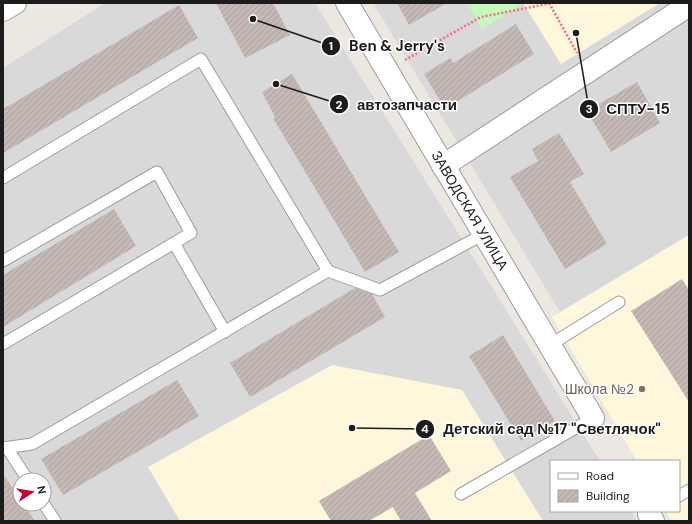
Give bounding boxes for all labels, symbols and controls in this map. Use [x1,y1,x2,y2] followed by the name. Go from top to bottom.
[321,32,453,59] callout: Ben & Jerry's
[349,36,445,56] text: Ben & Jerry's
[329,38,333,54] text: 1
[329,91,465,118] callout: автозапчасти
[357,95,457,115] text: автозапчасти
[579,95,678,122] callout: СПТУ-15
[336,97,343,113] text: 2
[606,99,670,119] text: СПТУ-15
[585,101,593,117] text: 3
[428,147,513,274] street label: ЗАВОДСКАЯ УЛИЦА
[565,380,634,398] place label: Школа №2
[637,384,647,394] marker: Школа №2
[415,415,669,442] callout: Детский сад №17 "Светлячок"
[443,419,661,439] text: Детский сад №17 "Светлячок"
[421,421,429,437] text: 4
[550,460,680,512] legend
[586,468,614,484] text: Road
[12,472,52,512] north arrow
[34,485,49,495] text: N
[586,488,630,504] text: Building

